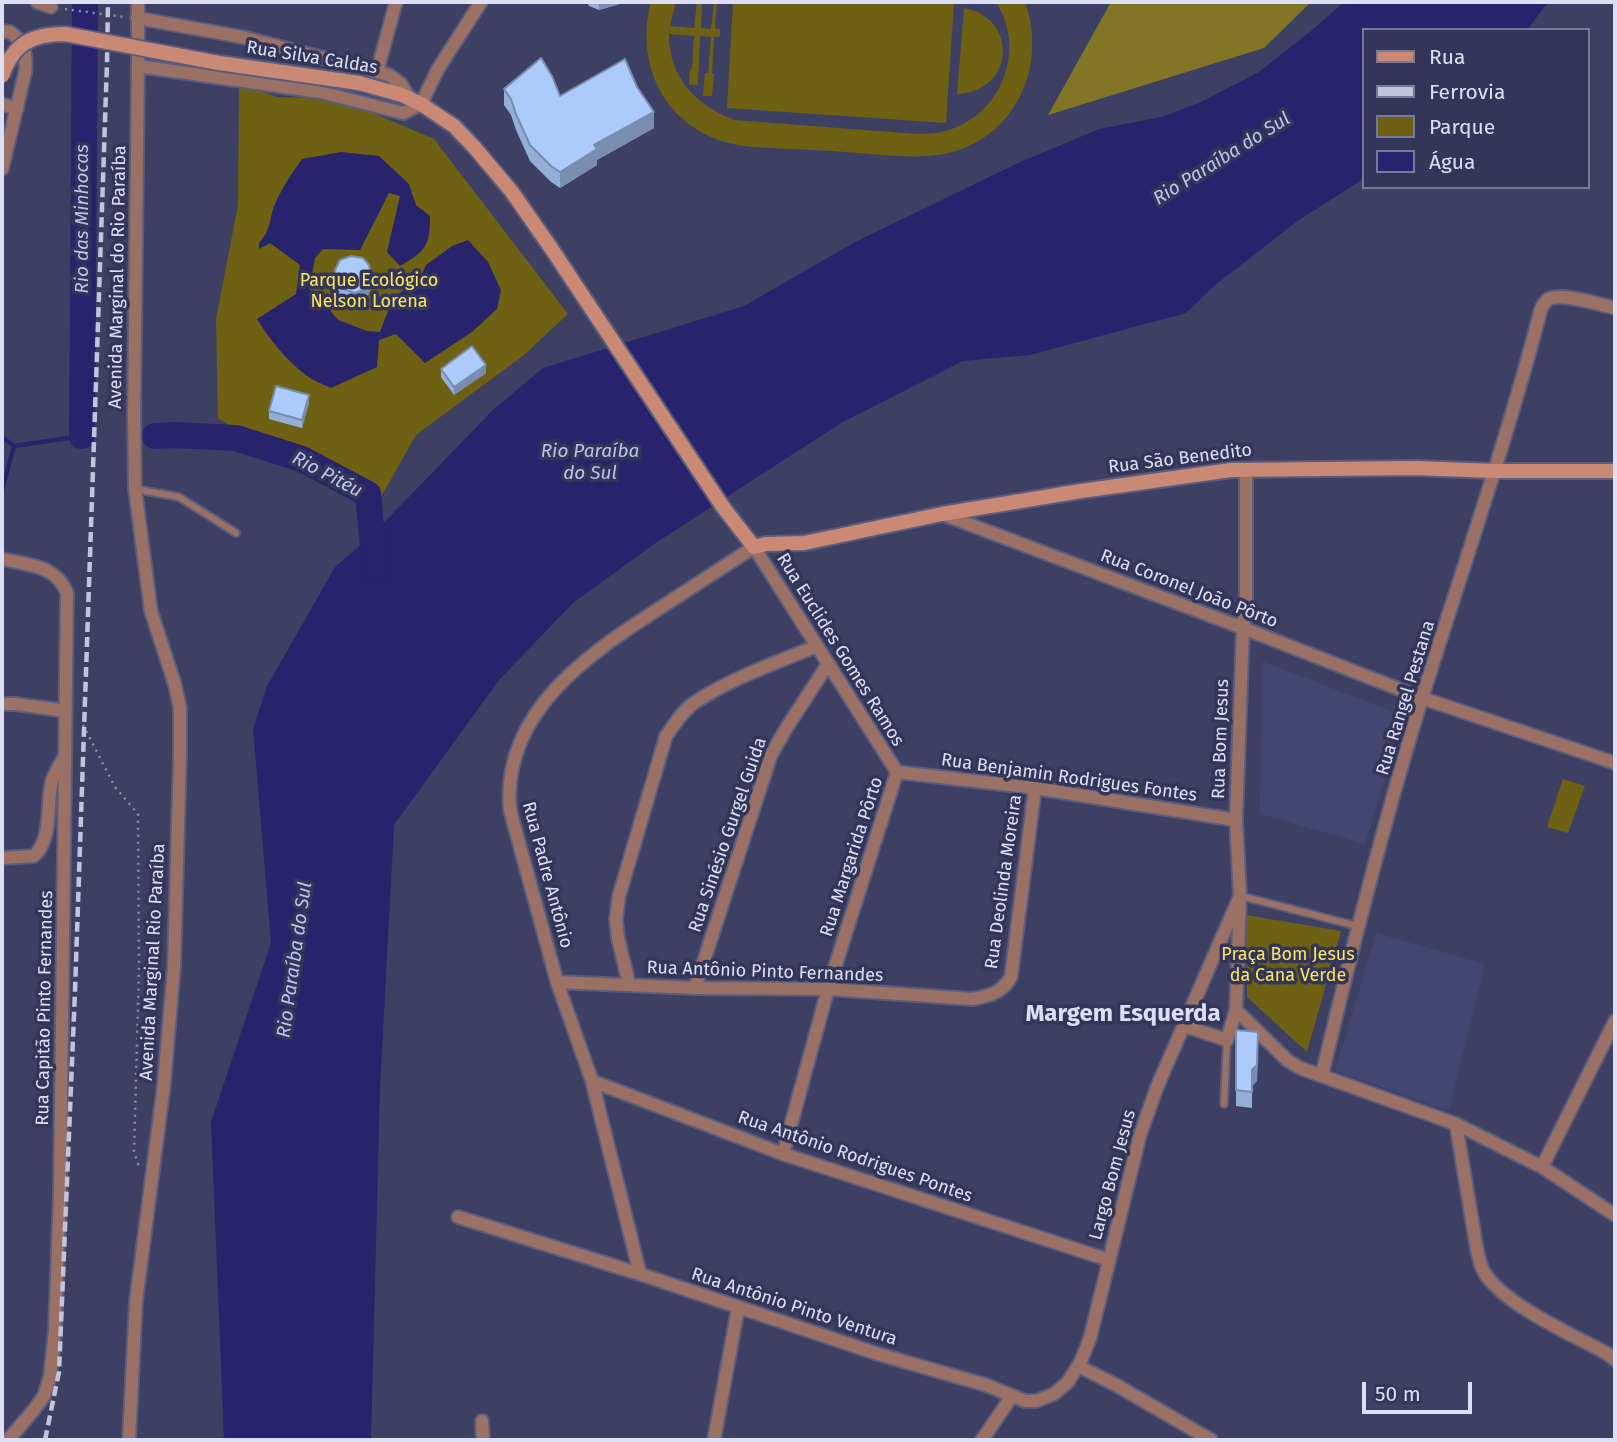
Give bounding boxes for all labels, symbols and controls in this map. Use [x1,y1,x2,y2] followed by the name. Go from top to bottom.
[1362,28,1589,189] legend
[245,37,379,79] street label: Rua Silva Caldas
[1429,44,1465,70] text: Rua
[1429,79,1505,105] text: Ferrovia
[1149,108,1295,210] water label: Rio Paraíba do Sul
[1429,114,1495,140] text: Parque
[72,144,94,294] water label: Rio das Minhocas
[105,145,131,409] street label: Avenida Marginal do Rio Paraíba
[1429,149,1475,175] text: Água
[300,270,438,312] park label: Parque Ecológico Nelson Lorena
[1107,439,1253,479] street label: Rua São Benedito
[541,441,639,485] water label: Rio Paraíba do Sul
[288,447,366,503] water label: Rio Pitéu
[1097,545,1281,633] street label: Rua Coronel João Pôrto
[772,549,908,751] street label: Rua Euclides Gomes Ramos
[1372,618,1440,778] street label: Rua Rangel Pestana
[1208,679,1234,799] street label: Rua Bom Jesus
[684,735,772,935] street label: Rua Sinésio Gurgel Guida
[940,749,1198,807] street label: Rua Benjamin Rodrigues Fontes
[816,774,888,940] street label: Rua Margarida Pôrto
[981,793,1027,971] street label: Rua Deolinda Moreira
[517,799,577,951] street label: Rua Padre Antônio
[136,843,170,1081] street label: Avenida Marginal Rio Paraíba
[273,881,317,1039] water label: Rio Paraíba do Sul
[32,890,58,1126] street label: Rua Capitão Pinto Fernandes
[1221,944,1355,986] park label: Praça Bom Jesus da Cana Verde
[646,957,884,987] street label: Rua Antônio Pinto Fernandes
[1025,1000,1221,1028] district label: Margem Esquerda
[735,1107,975,1207] street label: Rua Antônio Rodrigues Pontes
[1085,1108,1141,1242] street label: Largo Bom Jesus
[688,1264,900,1350] street label: Rua Antônio Pinto Ventura
[1365,1368,1475,1412] scale bar
[1375,1381,1421,1407] text: 50 m

